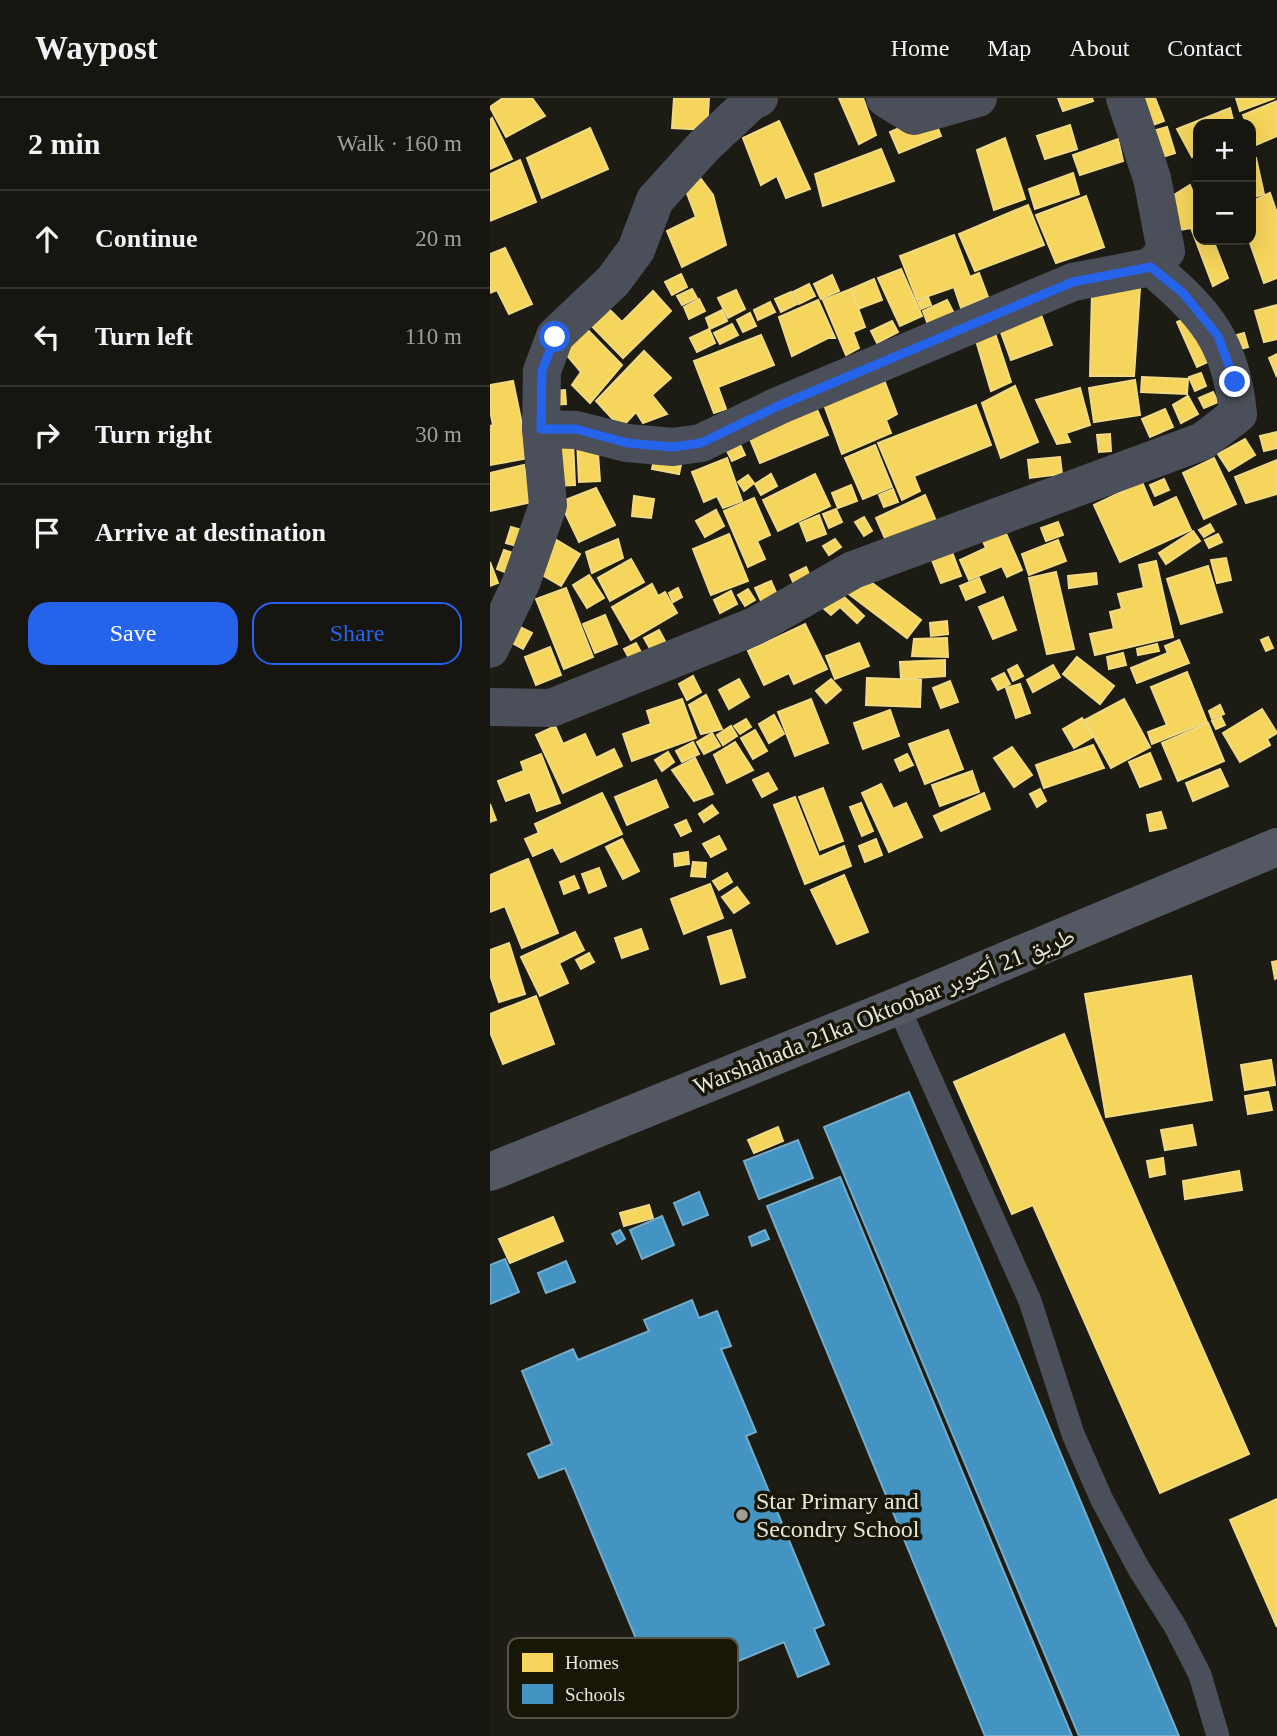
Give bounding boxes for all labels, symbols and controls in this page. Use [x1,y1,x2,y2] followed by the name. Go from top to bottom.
[35,30,158,66] text: Waypost
[891,35,949,61] text: Home
[987,35,1031,61] text: Map
[1069,35,1129,61] text: About
[1167,35,1242,61] text: Contact
[1193,119,1256,245] map controls
[1193,119,1256,182] button: +
[28,127,101,160] text: 2 min
[337,131,462,156] text: Walk · 160 m
[1193,182,1256,245] button: −
[28,220,66,258] icon: ahead
[95,224,198,253] text: Continue
[415,226,462,251] text: 20 m
[28,318,66,356] icon: left
[539,321,570,352] route start
[95,322,193,351] text: Turn left
[405,324,462,349] text: 110 m
[1219,366,1250,397] route end
[28,416,66,454] icon: right
[95,420,212,449] text: Turn right
[415,422,462,447] text: 30 m
[28,514,66,552] icon: arrive
[95,518,326,547] text: Arrive at destination
[28,602,238,665] button: Save
[252,602,462,665] button: Share
[689,922,1079,1101] street label: Warshahada 21ka Oktoobar طريق 21 أكتوبر
[756,1488,920,1542] place label: Star Primary and Secondry School
[734,1507,750,1523] marker: Star Primary and Secondry School
[508,1638,738,1718] legend
[565,1652,619,1673] text: Homes
[565,1684,625,1705] text: Schools

